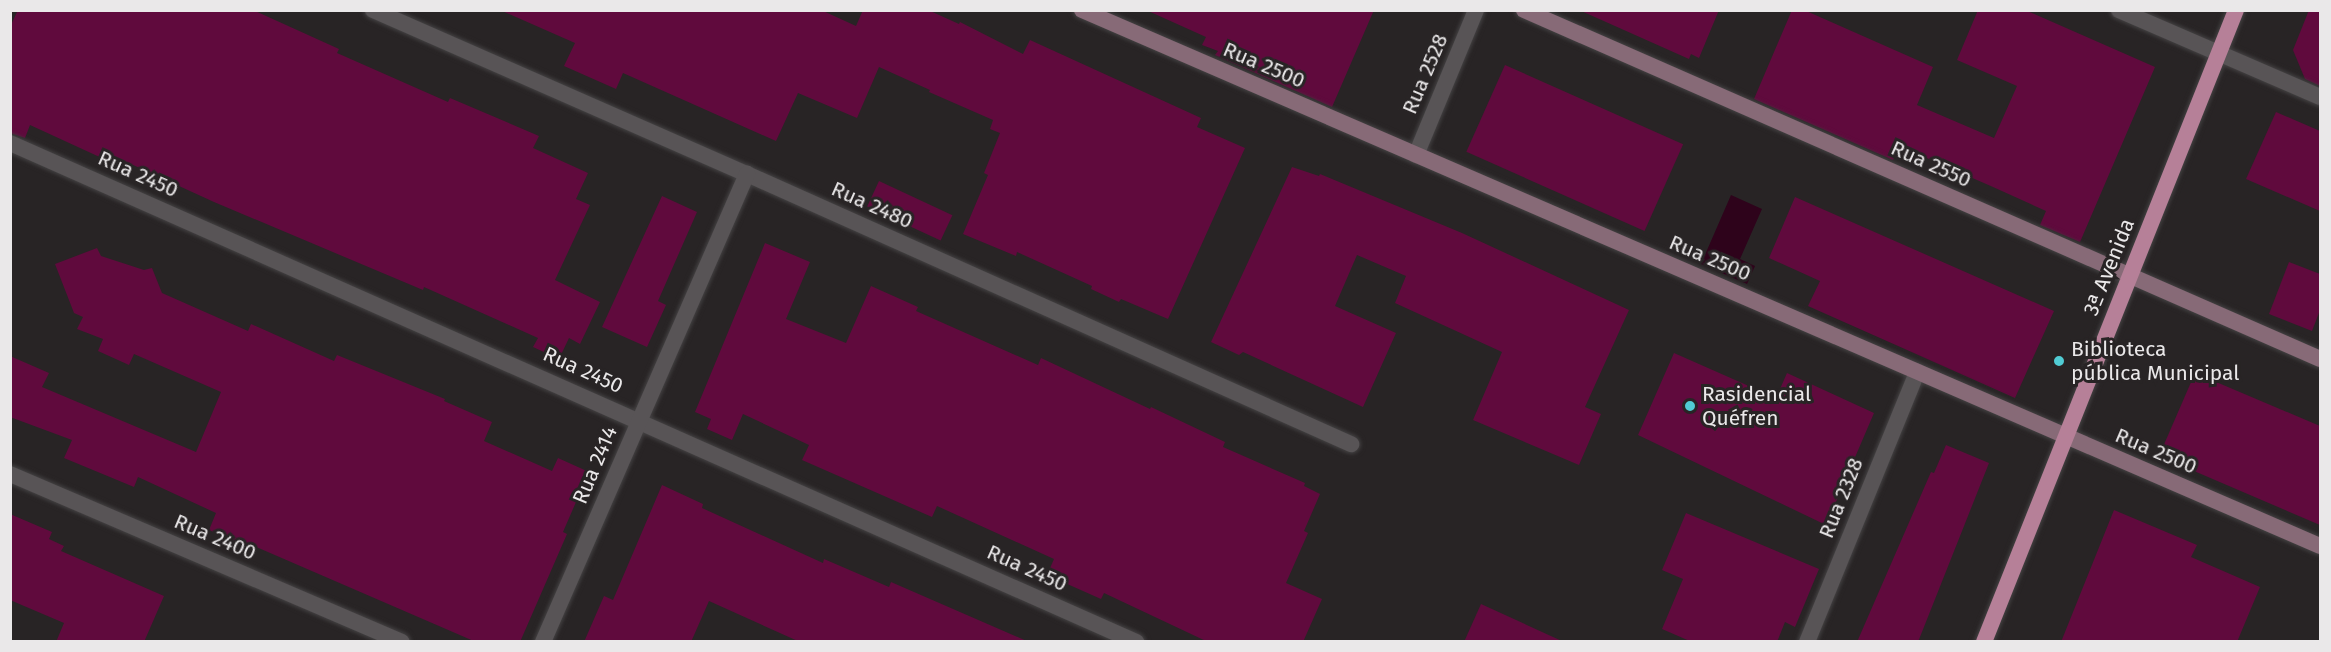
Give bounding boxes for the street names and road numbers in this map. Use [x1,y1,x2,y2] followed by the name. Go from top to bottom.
[1397,30,1453,118] street label: Rua 2528
[1219,37,1309,93] street label: Rua 2500
[1887,135,1975,193] street label: Rua 2550
[94,145,182,203] street label: Rua 2450
[827,176,917,234] street label: Rua 2480
[2078,215,2140,319] street label: 3ª Avenida
[1665,230,1755,286] street label: Rua 2500
[539,341,627,399] street label: Rua 2450
[567,422,623,508] street label: Rua 2414
[2111,423,2201,479] street label: Rua 2500
[1814,454,1868,542] street label: Rua 2328
[170,509,260,565] street label: Rua 2400
[983,539,1071,597] street label: Rua 2450

